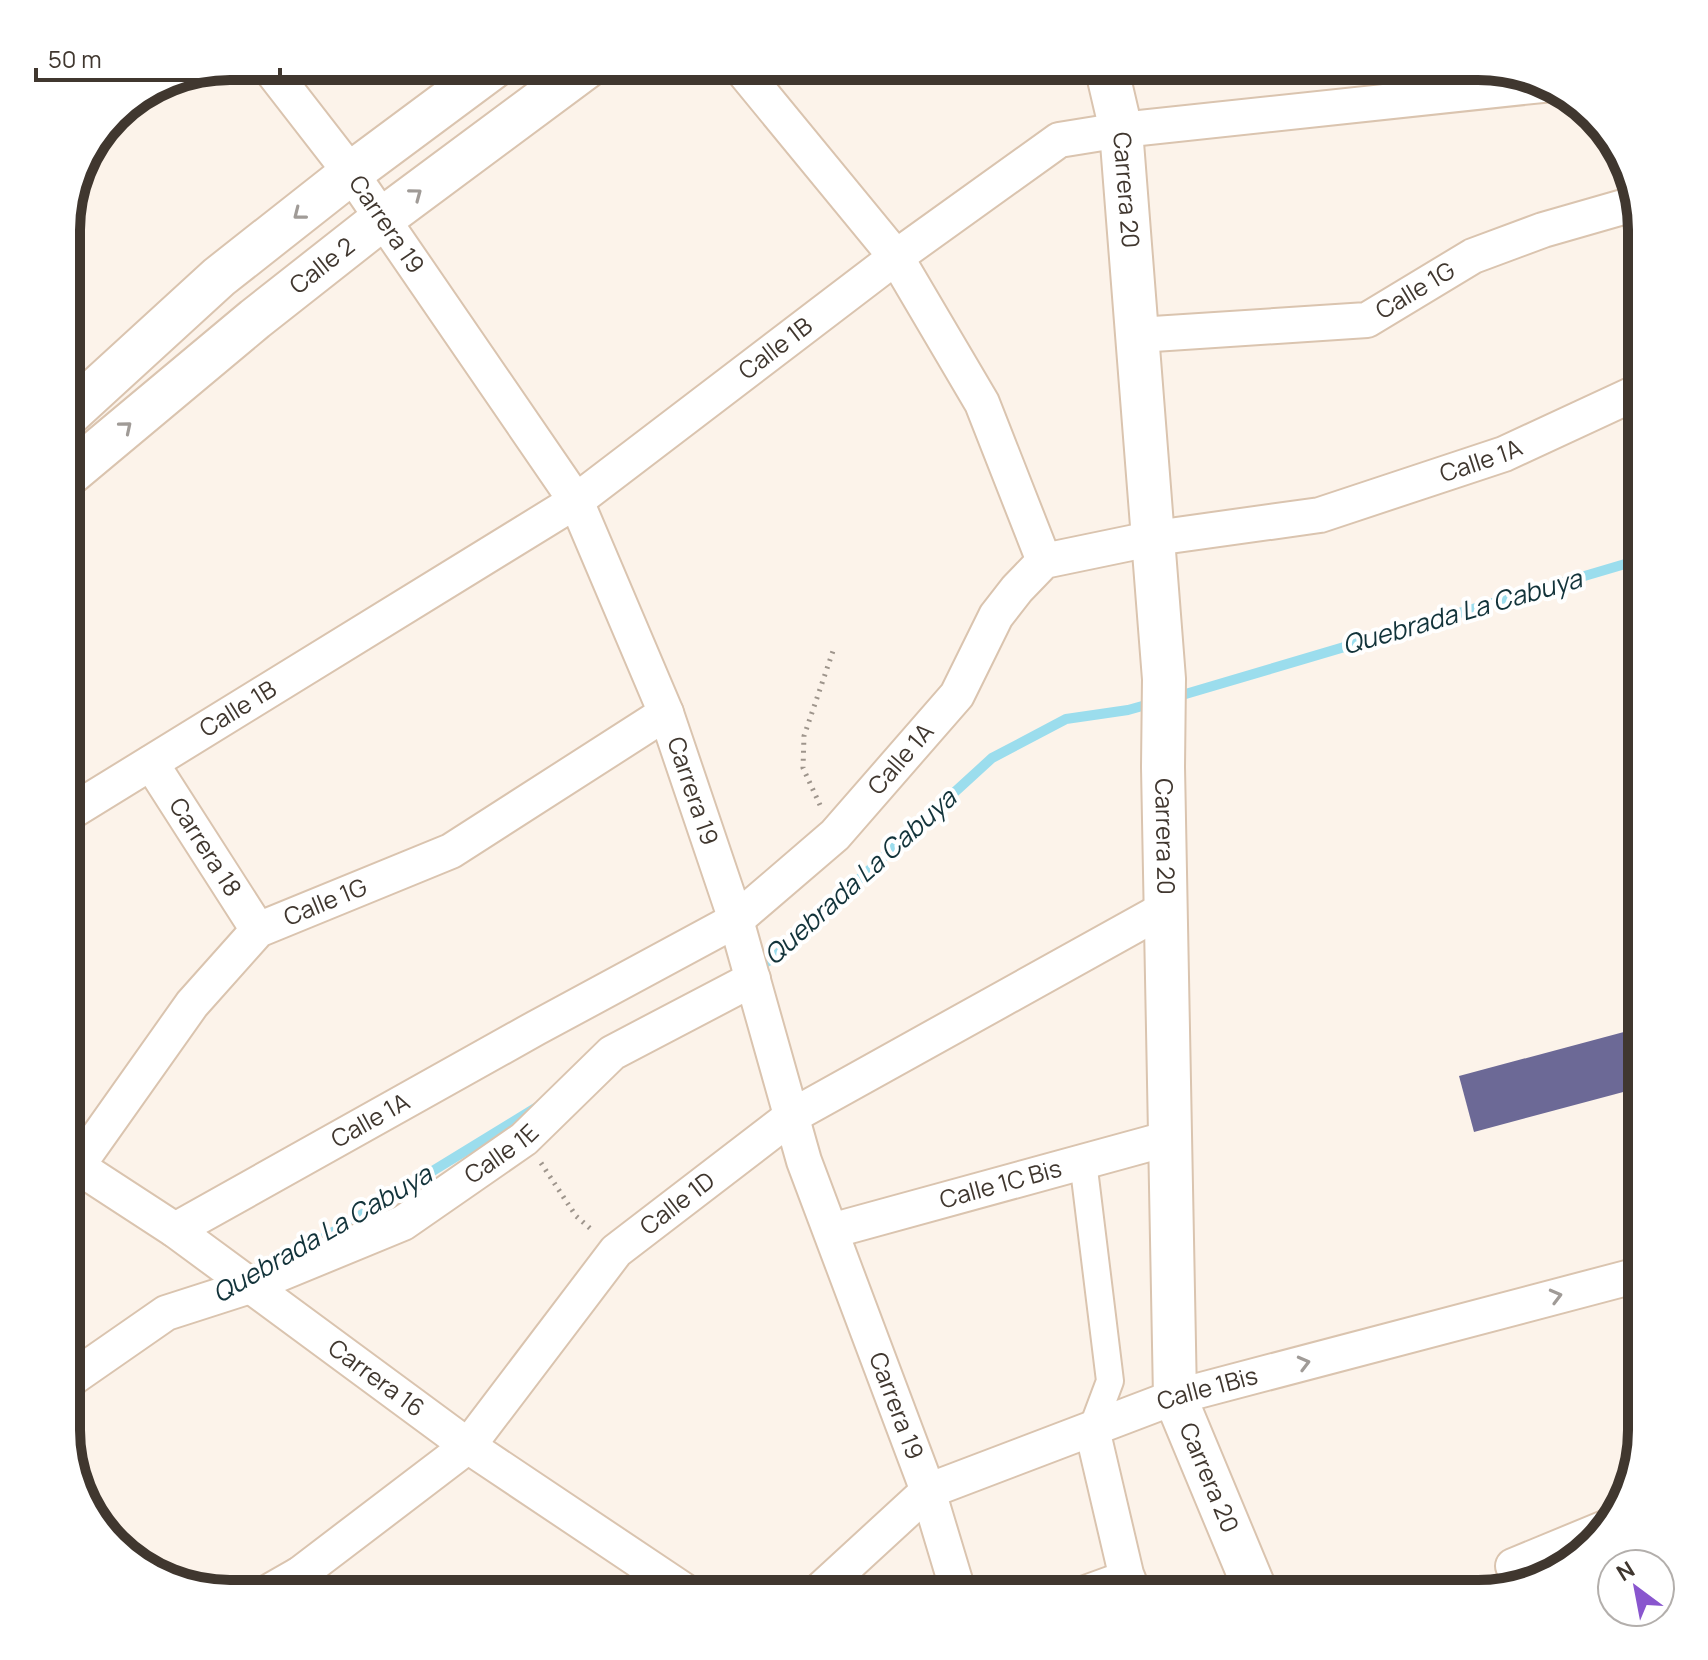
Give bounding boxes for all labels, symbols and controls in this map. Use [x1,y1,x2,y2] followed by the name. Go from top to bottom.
[36,32,280,82] scale bar
[48,42,102,75] text: 50 m
[1106,131,1148,249] street label: Carrera 20
[342,168,433,279] street label: Carrera 19
[407,189,421,203] one-way arrow
[293,205,308,219] one-way arrow
[282,229,361,301] street label: Calle 2
[1369,253,1460,326] street label: Calle 1G
[731,309,818,386] street label: Calle 1B
[117,422,131,437] one-way arrow
[1435,430,1527,489] street label: Calle 1A
[1338,559,1587,662] water label: Quebrada La Cabuya
[193,672,282,744] street label: Calle 1B
[860,715,940,801] street label: Calle 1A
[660,732,727,849] street label: Carrera 19
[1148,778,1183,895] street label: Carrera 20
[755,779,965,972] water label: Quebrada La Cabuya
[162,791,250,902] street label: Carrera 18
[278,869,371,933] street label: Calle 1G
[325,1084,415,1155] street label: Calle 1A
[457,1116,545,1191] street label: Calle 1E
[936,1151,1065,1215] street label: Calle 1C Bis
[205,1155,439,1311] water label: Quebrada La Cabuya
[633,1163,721,1242] street label: Calle 1D
[1548,1289,1562,1306] one-way arrow
[322,1330,432,1424] street label: Carrera 16
[862,1347,933,1464] street label: Carrera 19
[1297,1355,1311,1372] one-way arrow
[1152,1358,1261,1417] street label: Calle 1Bis
[1172,1417,1248,1537] street label: Carrera 20
[1596,1548,1676,1628] north arrow
[1611,1554,1640,1588] text: N

